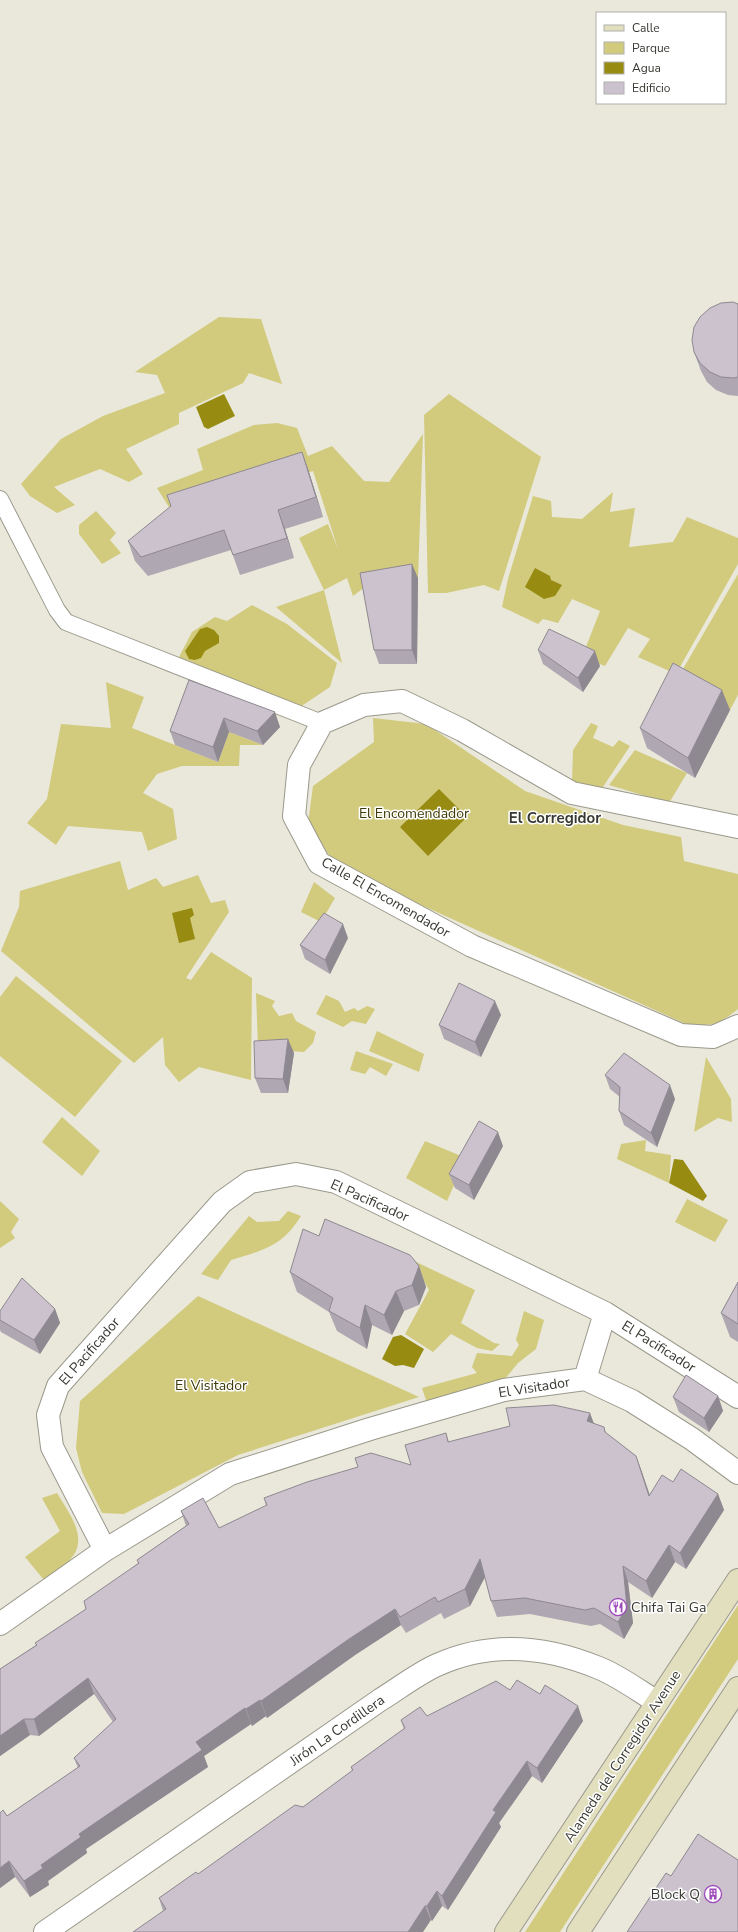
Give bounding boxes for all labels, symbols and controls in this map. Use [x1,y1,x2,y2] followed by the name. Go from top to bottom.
[596,12,726,104] legend
[632,20,660,36] text: Calle
[632,40,670,56] text: Parque
[632,60,661,76] text: Agua
[632,80,671,96] text: Edificio
[359,804,469,823] park label: El Encomendador
[509,808,601,828] district label: El Corregidor
[318,853,454,942] street label: Calle El Encomendador
[327,1175,412,1226] street label: El Pacificador
[55,1313,124,1389] street label: El Pacificador
[618,1316,699,1377] street label: El Pacificador
[497,1372,571,1403] street label: El Visitador
[175,1376,247,1395] park label: El Visitador
[608,1597,628,1617] restaurant icon: Chifa Tai Ga
[631,1598,706,1617] place label: Chifa Tai Ga
[560,1667,685,1846] street label: Alameda del Corregidor Avenue
[285,1691,389,1771] street label: Jirón La Cordillera
[703,1884,723,1904] building icon: Block Q
[651,1885,700,1904] place label: Block Q

